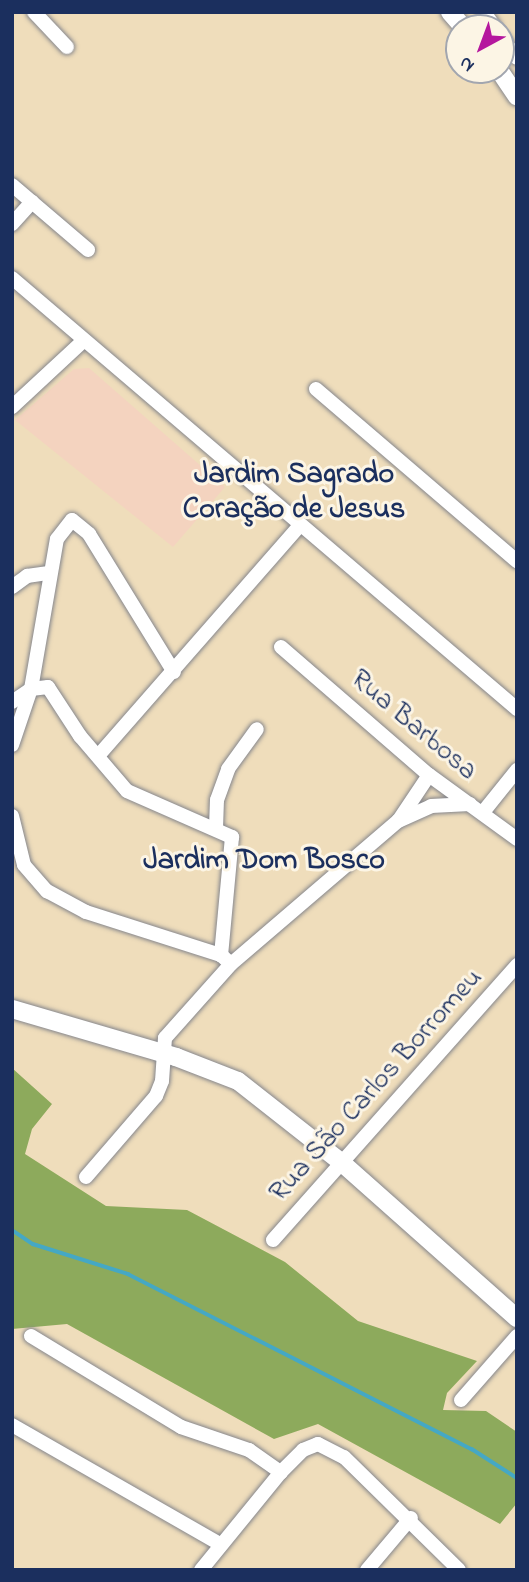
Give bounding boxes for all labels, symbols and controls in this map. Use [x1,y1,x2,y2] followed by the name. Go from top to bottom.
[445,14,515,84] north arrow
[454,49,481,78] text: N
[183,457,405,528] district label: Jardim Sagrado Coração de Jesus
[343,663,483,789] street label: Rua Barbosa
[143,843,385,879] district label: Jardim Dom Bosco
[263,962,491,1210] street label: Rua São Carlos Borromeu

